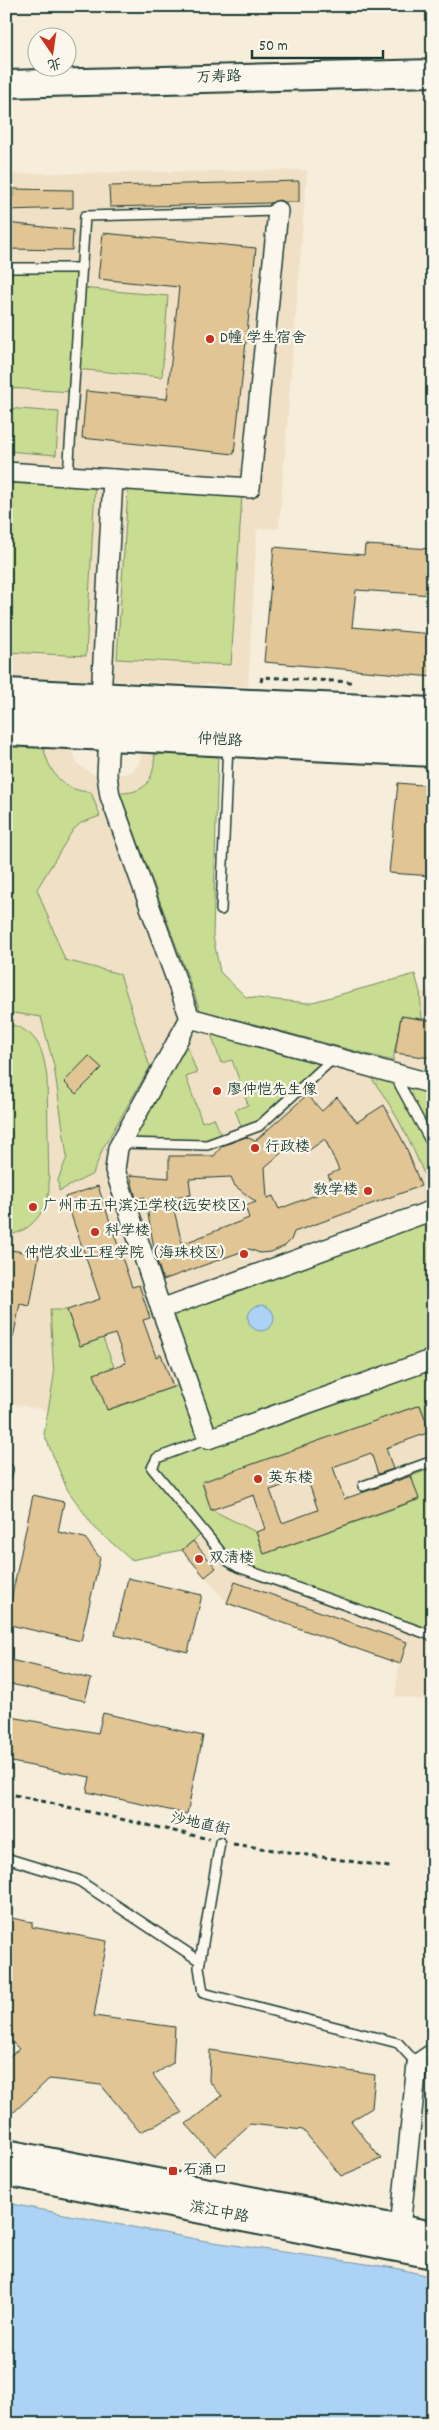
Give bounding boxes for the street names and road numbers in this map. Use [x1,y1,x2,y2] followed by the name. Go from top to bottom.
[196,66,242,90] street label: 万寿路
[197,729,243,753] street label: 仲恺路
[168,1808,232,1842] street label: 沙地直街
[187,2196,251,2230] street label: 滨江中路

